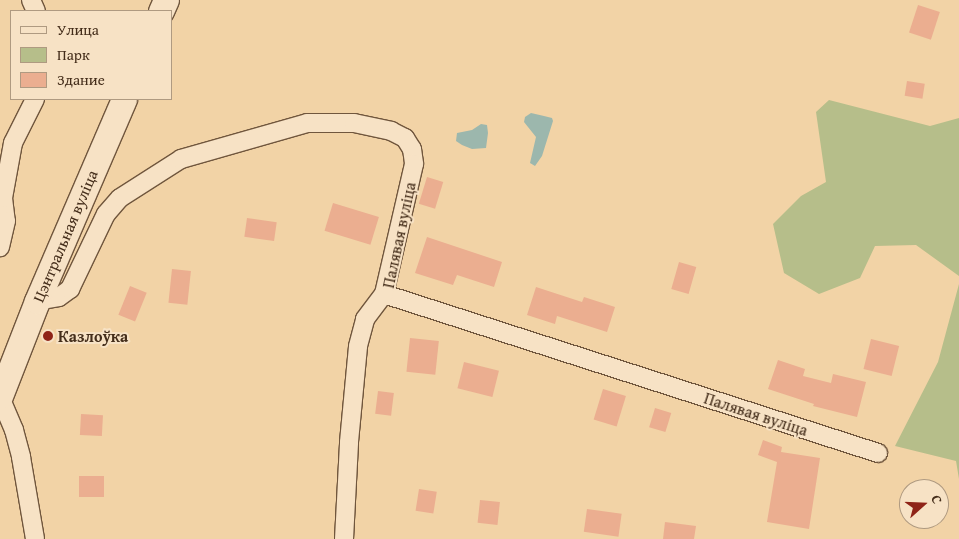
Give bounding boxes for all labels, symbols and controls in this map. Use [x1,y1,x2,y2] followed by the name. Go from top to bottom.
[10,10,172,100] legend
[57,19,99,40] text: Улица
[57,44,90,65] text: Парк
[57,69,105,90] text: Здание
[28,167,102,305] street label: Цэнтральная вуліца
[378,180,420,290] street label: Палявая вуліца
[58,326,128,346] place label: Казлоўка
[42,330,54,342] marker: Казлоўка
[702,388,810,440] street label: Палявая вуліца
[899,479,949,529] north arrow
[926,492,948,506] text: С

